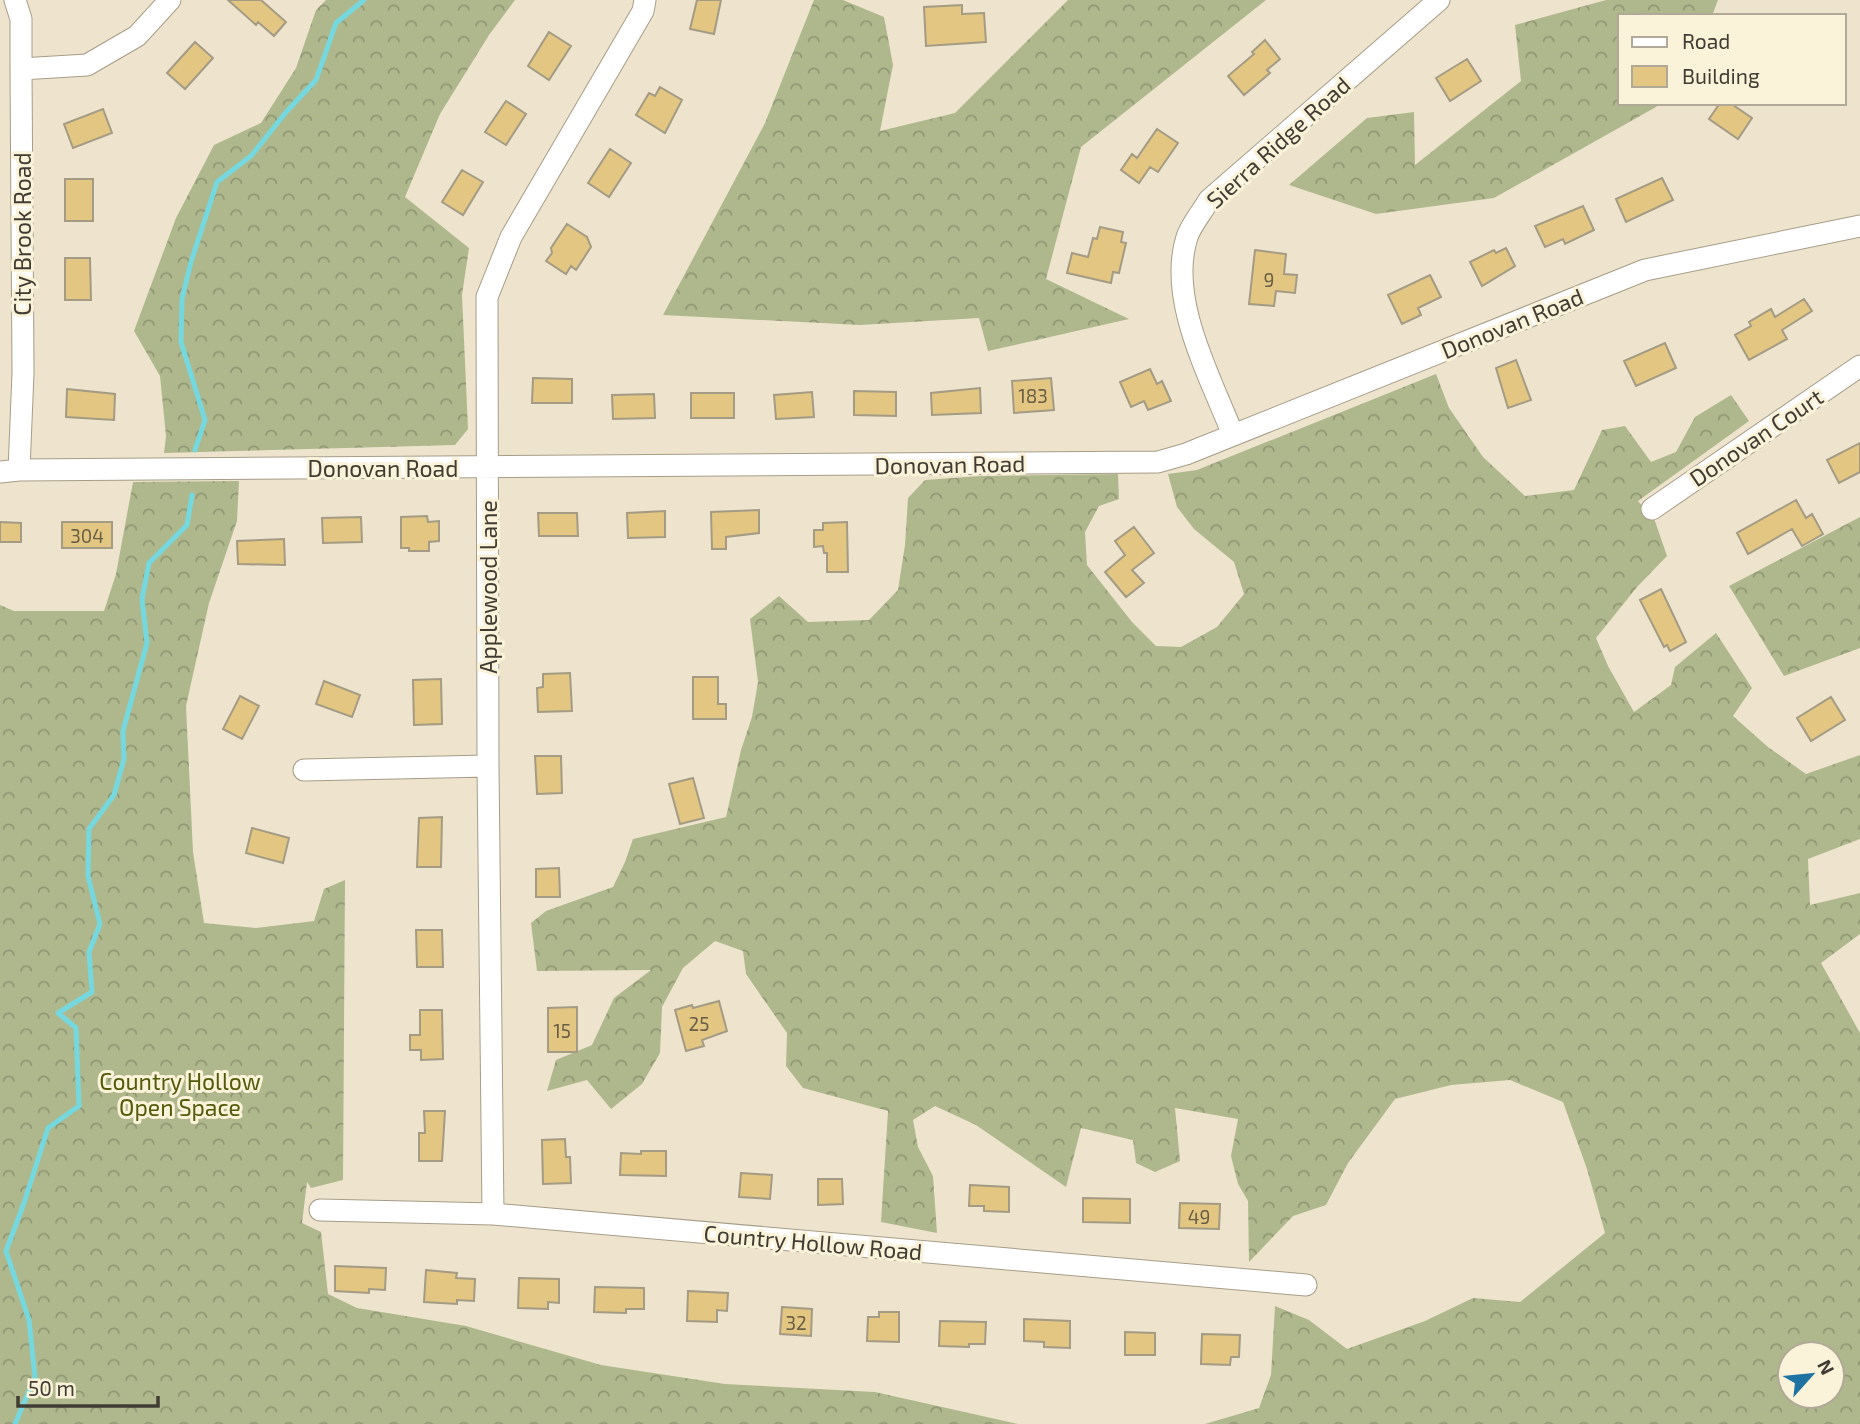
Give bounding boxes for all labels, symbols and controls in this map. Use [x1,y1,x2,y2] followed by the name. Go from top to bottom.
[1618,14,1846,105] legend
[1682,28,1730,53] text: Road
[1682,63,1760,88] text: Building
[1200,70,1356,214] street label: Sierra Ridge Road
[8,152,36,316] street label: City Brook Road
[1264,268,1274,291] house number: 9
[1437,282,1587,364] street label: Donovan Road
[1684,382,1828,492] street label: Donovan Court
[1018,384,1048,407] house number: 183
[874,449,1026,479] street label: Donovan Road
[308,454,458,482] street label: Donovan Road
[474,500,502,674] street label: Applewood Lane
[70,524,104,547] house number: 304
[689,1012,709,1035] house number: 25
[553,1019,571,1042] house number: 15
[99,1067,261,1121] park label: Country Hollow Open Space
[1188,1205,1210,1228] house number: 49
[703,1219,923,1265] street label: Country Hollow Road
[785,1311,807,1334] house number: 32
[1776,1340,1846,1410] north arrow
[1813,1356,1840,1378] text: N
[18,1364,158,1408] scale bar
[28,1375,75,1400] text: 50 m

